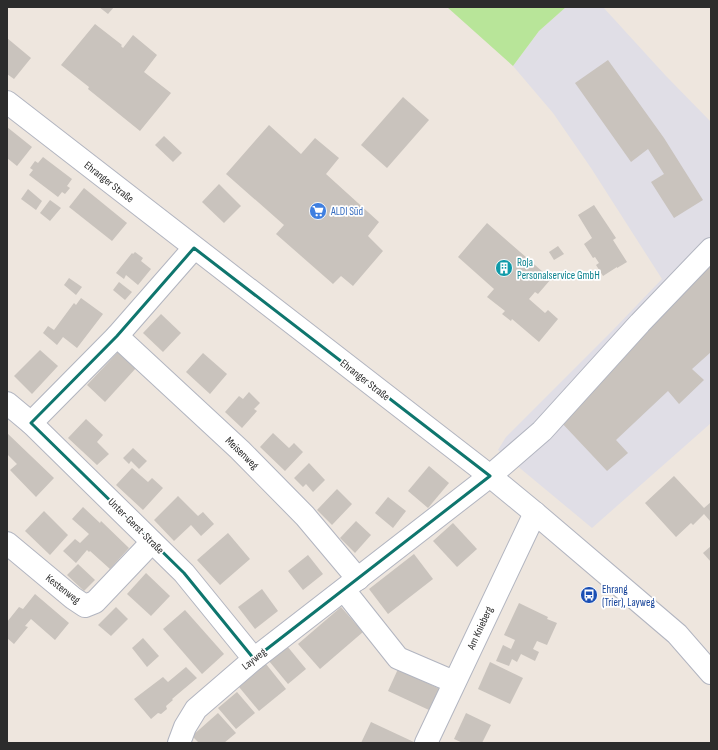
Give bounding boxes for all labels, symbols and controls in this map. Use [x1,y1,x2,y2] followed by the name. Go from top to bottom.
[82,159,136,205] street label: Ehranger Straße
[308,201,328,221] supermarket icon: ALDI Süd
[330,205,363,218] place label: ALDI Süd
[517,256,600,282] place label: RoJa Personalservice GmbH
[494,258,514,278] building icon: RoJa Personalservice GmbH
[338,357,392,403] street label: Ehranger Straße
[223,434,262,472] street label: Meisenweg
[105,495,167,557] street label: Unter-Gerst-Straße
[43,571,83,607] street label: Kestenweg
[602,583,655,609] place label: Ehrang (Trier), Layweg
[579,585,599,605] bus stop icon: Ehrang (Trier), Layweg
[464,604,496,653] street label: Am Knieberg
[239,645,269,673] street label: Layweg

